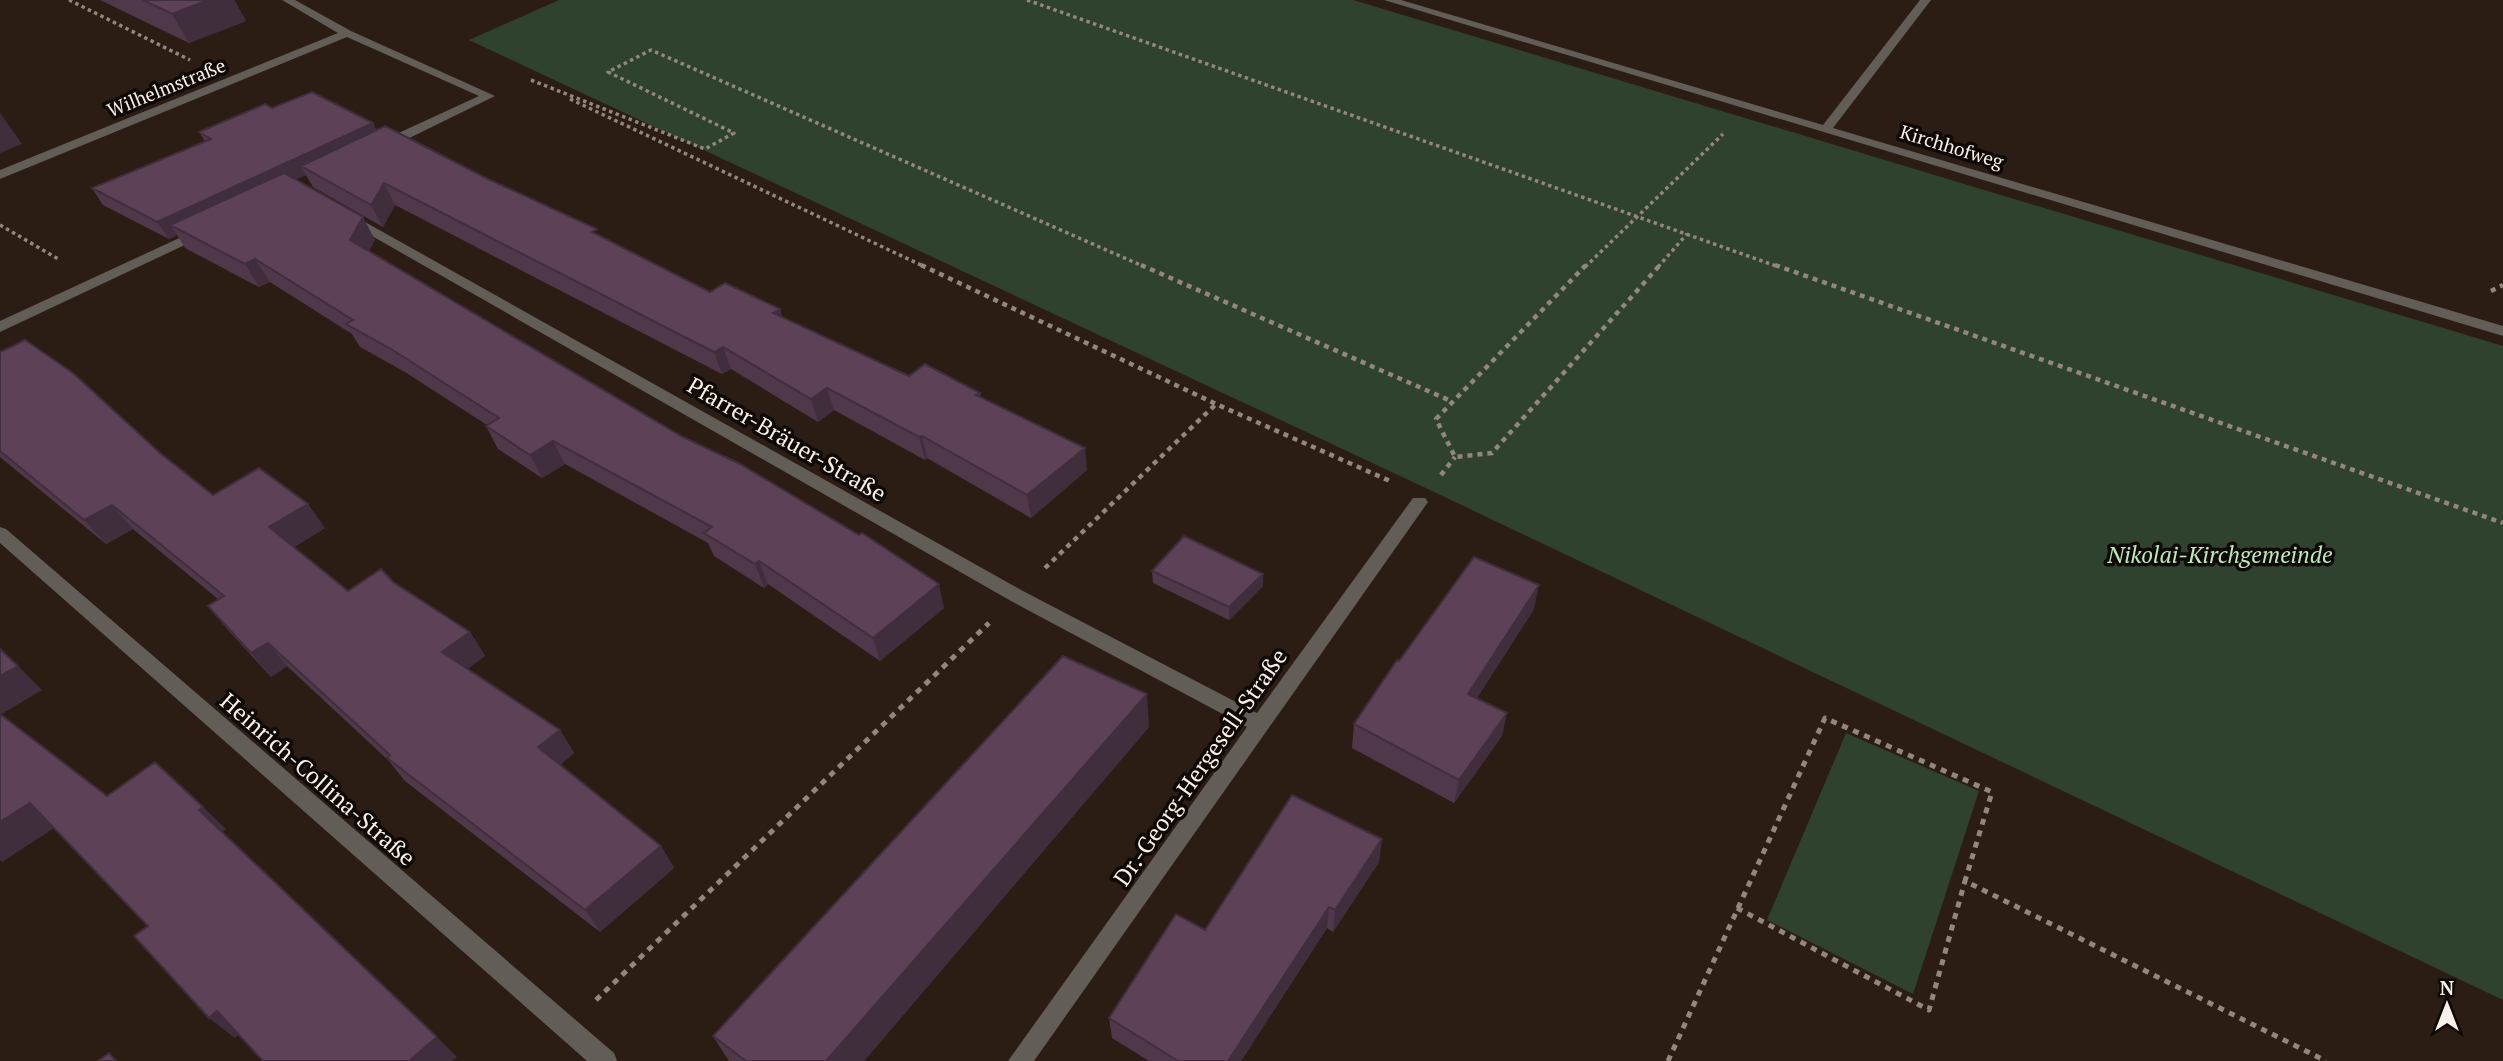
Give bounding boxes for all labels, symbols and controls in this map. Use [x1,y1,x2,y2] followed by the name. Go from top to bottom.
[103,52,229,122] street label: Wilhelmstraße
[1897,118,2008,174] street label: Kirchhofweg
[682,369,892,509] street label: Pfarrer-Bräuer-Straße
[2107,539,2332,570] park label: Nikolai-Kirchgemeinde
[1106,642,1294,892] street label: Dr.-Georg-Hergesell-Straße
[214,686,422,872] street label: Heinrich-Collina-Straße
[2412,970,2482,1040] north arrow
[2440,975,2455,1000] text: N

